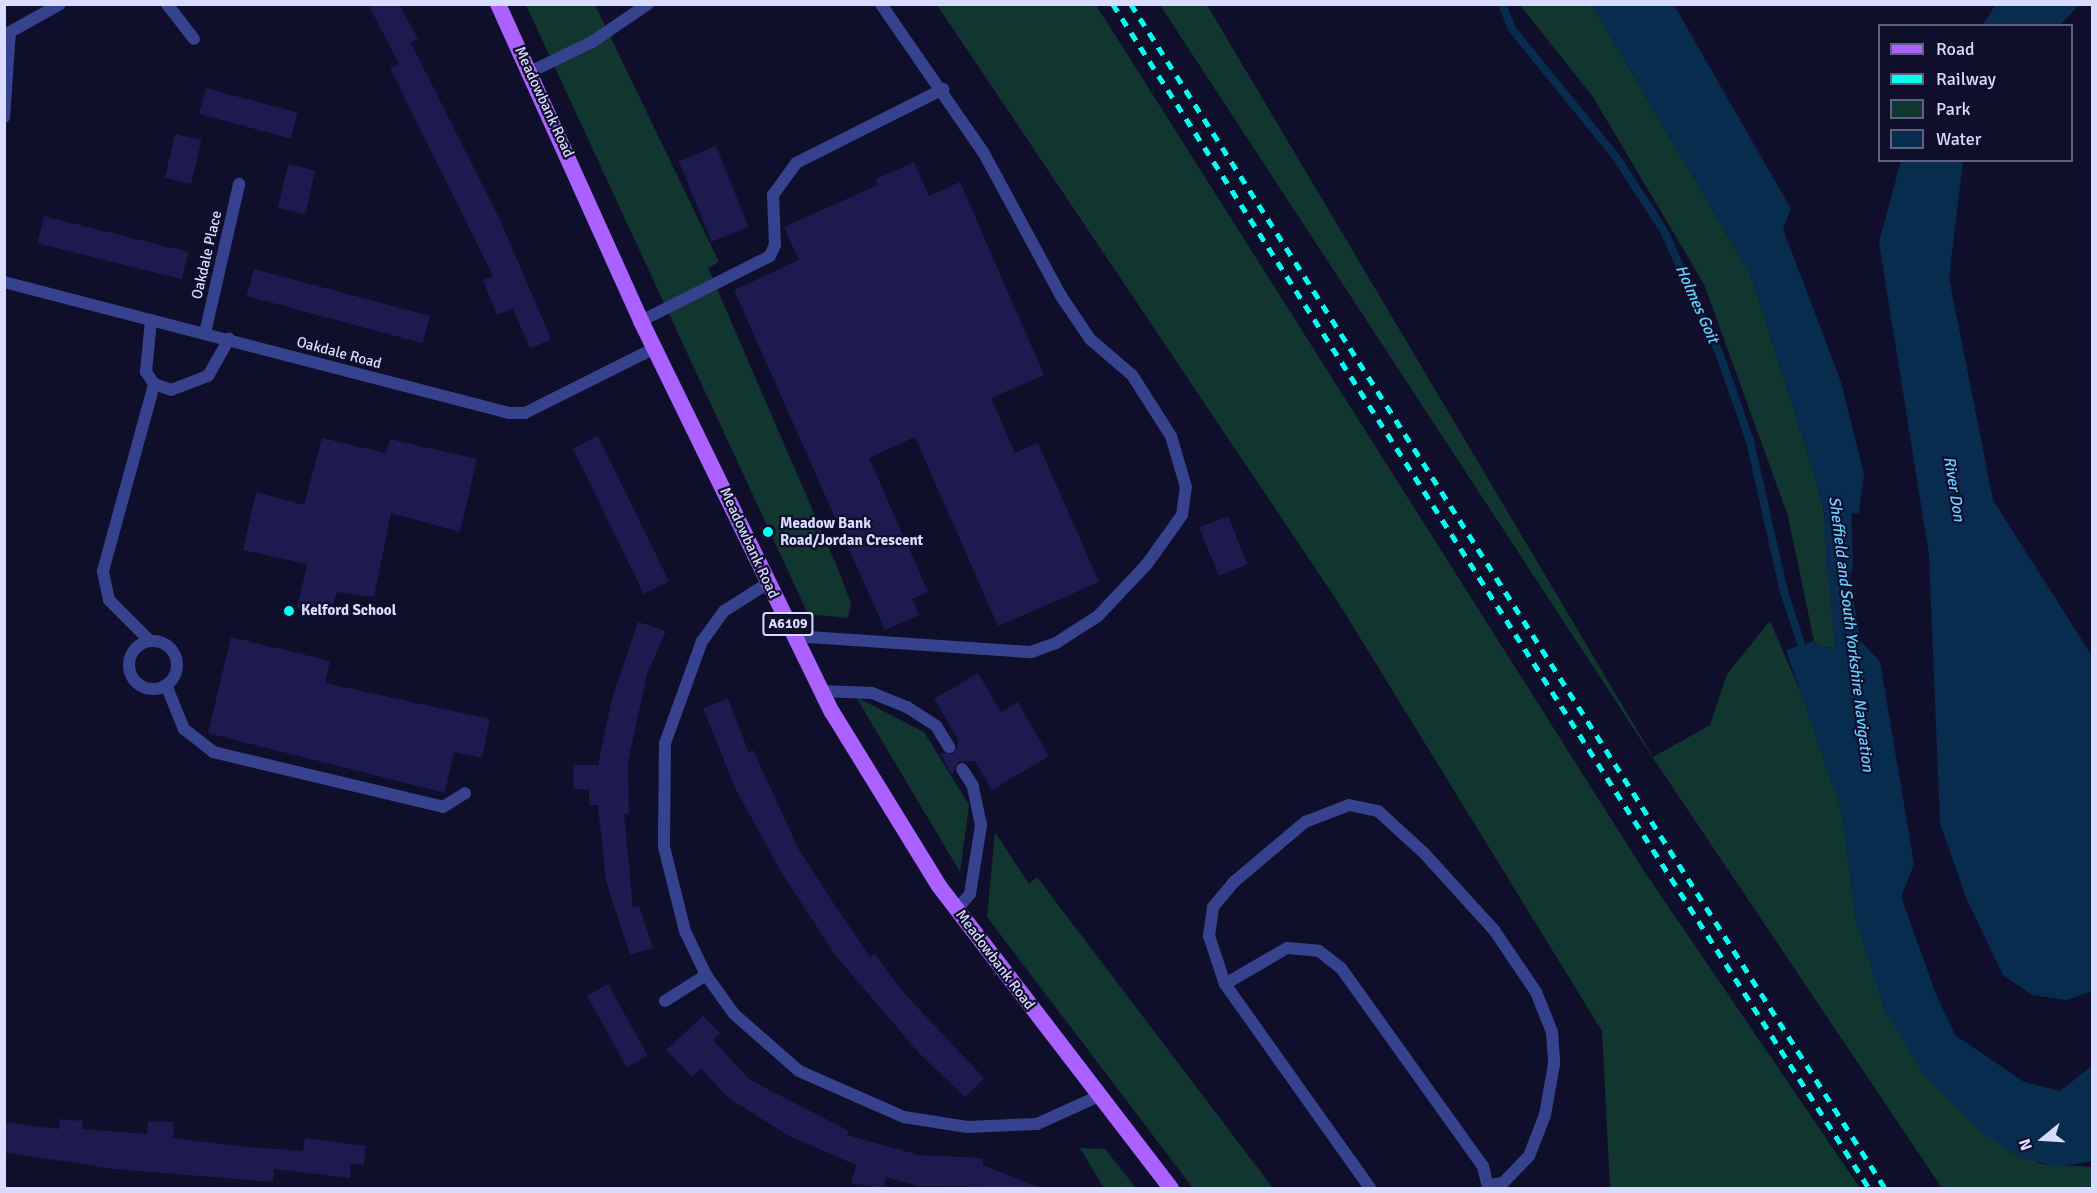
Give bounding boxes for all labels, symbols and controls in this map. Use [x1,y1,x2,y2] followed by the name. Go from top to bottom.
[1878,24,2073,162] legend
[1936,38,1975,60] text: Road
[510,44,578,160] street label: Meadowbank Road
[1936,68,1996,90] text: Railway
[1936,98,1971,120] text: Park
[1936,128,1981,150] text: Water
[188,209,226,301] street label: Oakdale Place
[1671,262,1723,346] water label: Holmes Goit
[294,333,384,373] street label: Oakdale Road
[1939,455,1969,523] water label: River Don
[715,485,783,601] street label: Meadowbank Road
[1825,495,1877,773] water label: Sheffield and South Yorkshire Navigation
[780,514,923,549] place label: Meadow Bank Road/Jordan Crescent
[761,525,775,539] marker: Meadow Bank Road/Jordan Crescent
[301,602,396,620] place label: Kelford School
[282,604,296,618] marker: Kelford School
[761,613,815,635] road number: A6109
[952,907,1038,1013] street label: Meadowbank Road
[2013,1109,2073,1169] north arrow
[2015,1136,2037,1153] text: N

